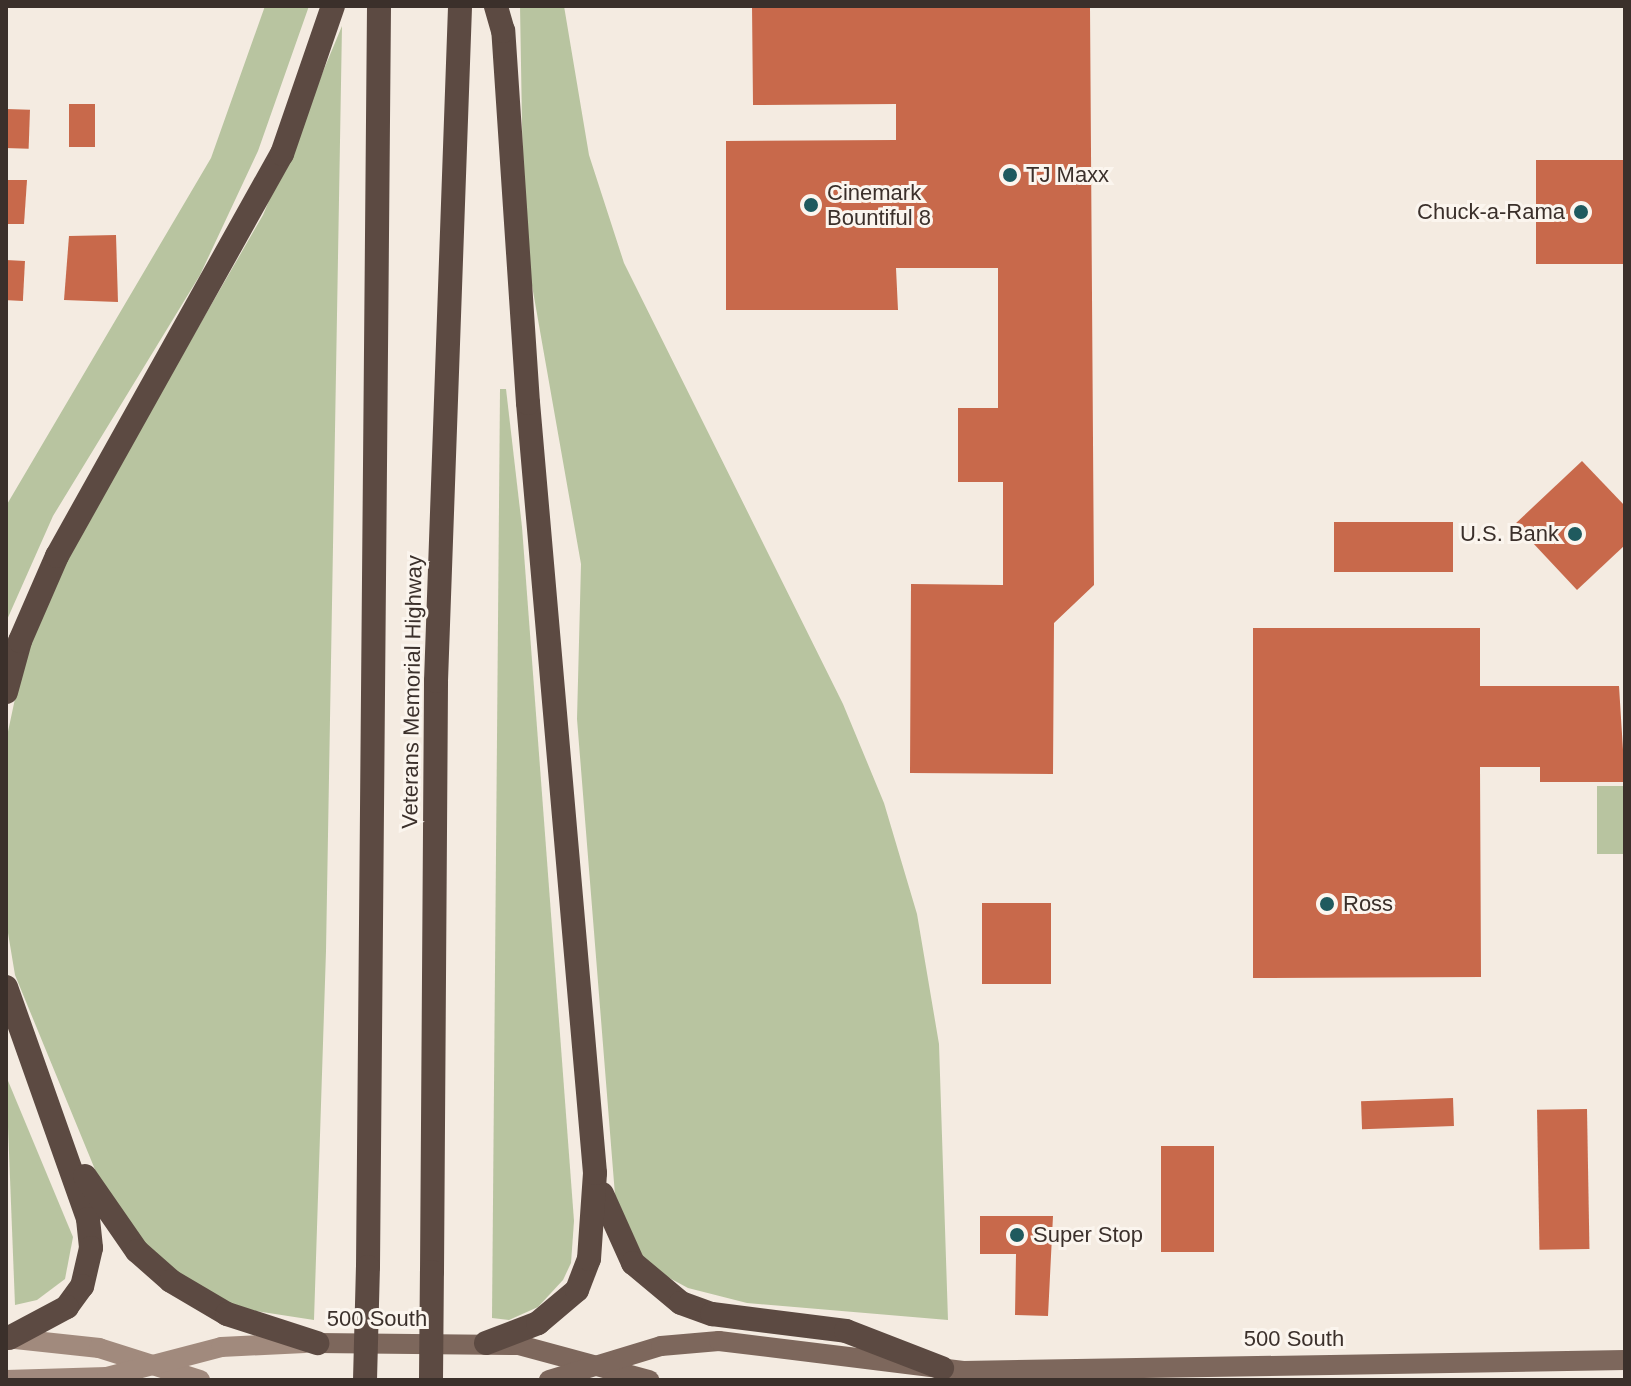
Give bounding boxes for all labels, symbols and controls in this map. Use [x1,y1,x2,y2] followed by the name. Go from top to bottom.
[1026,162,1109,188] place label: TJ Maxx
[1001,166,1019,184] marker: TJ Maxx
[827,179,931,230] place label: Cinemark Bountiful 8
[802,196,820,214] marker: Cinemark Bountiful 8
[1417,199,1565,225] place label: Chuck-a-Rama
[1572,203,1590,221] marker: Chuck-a-Rama
[1460,521,1559,547] place label: U.S. Bank
[1566,525,1584,543] marker: U.S. Bank
[396,555,428,829] street label: Veterans Memorial Highway
[1343,891,1393,917] place label: Ross
[1318,895,1336,913] marker: Ross
[1033,1222,1143,1248] place label: Super Stop
[1008,1226,1026,1244] marker: Super Stop
[327,1306,427,1332] street label: 500 South
[1244,1326,1344,1352] street label: 500 South

